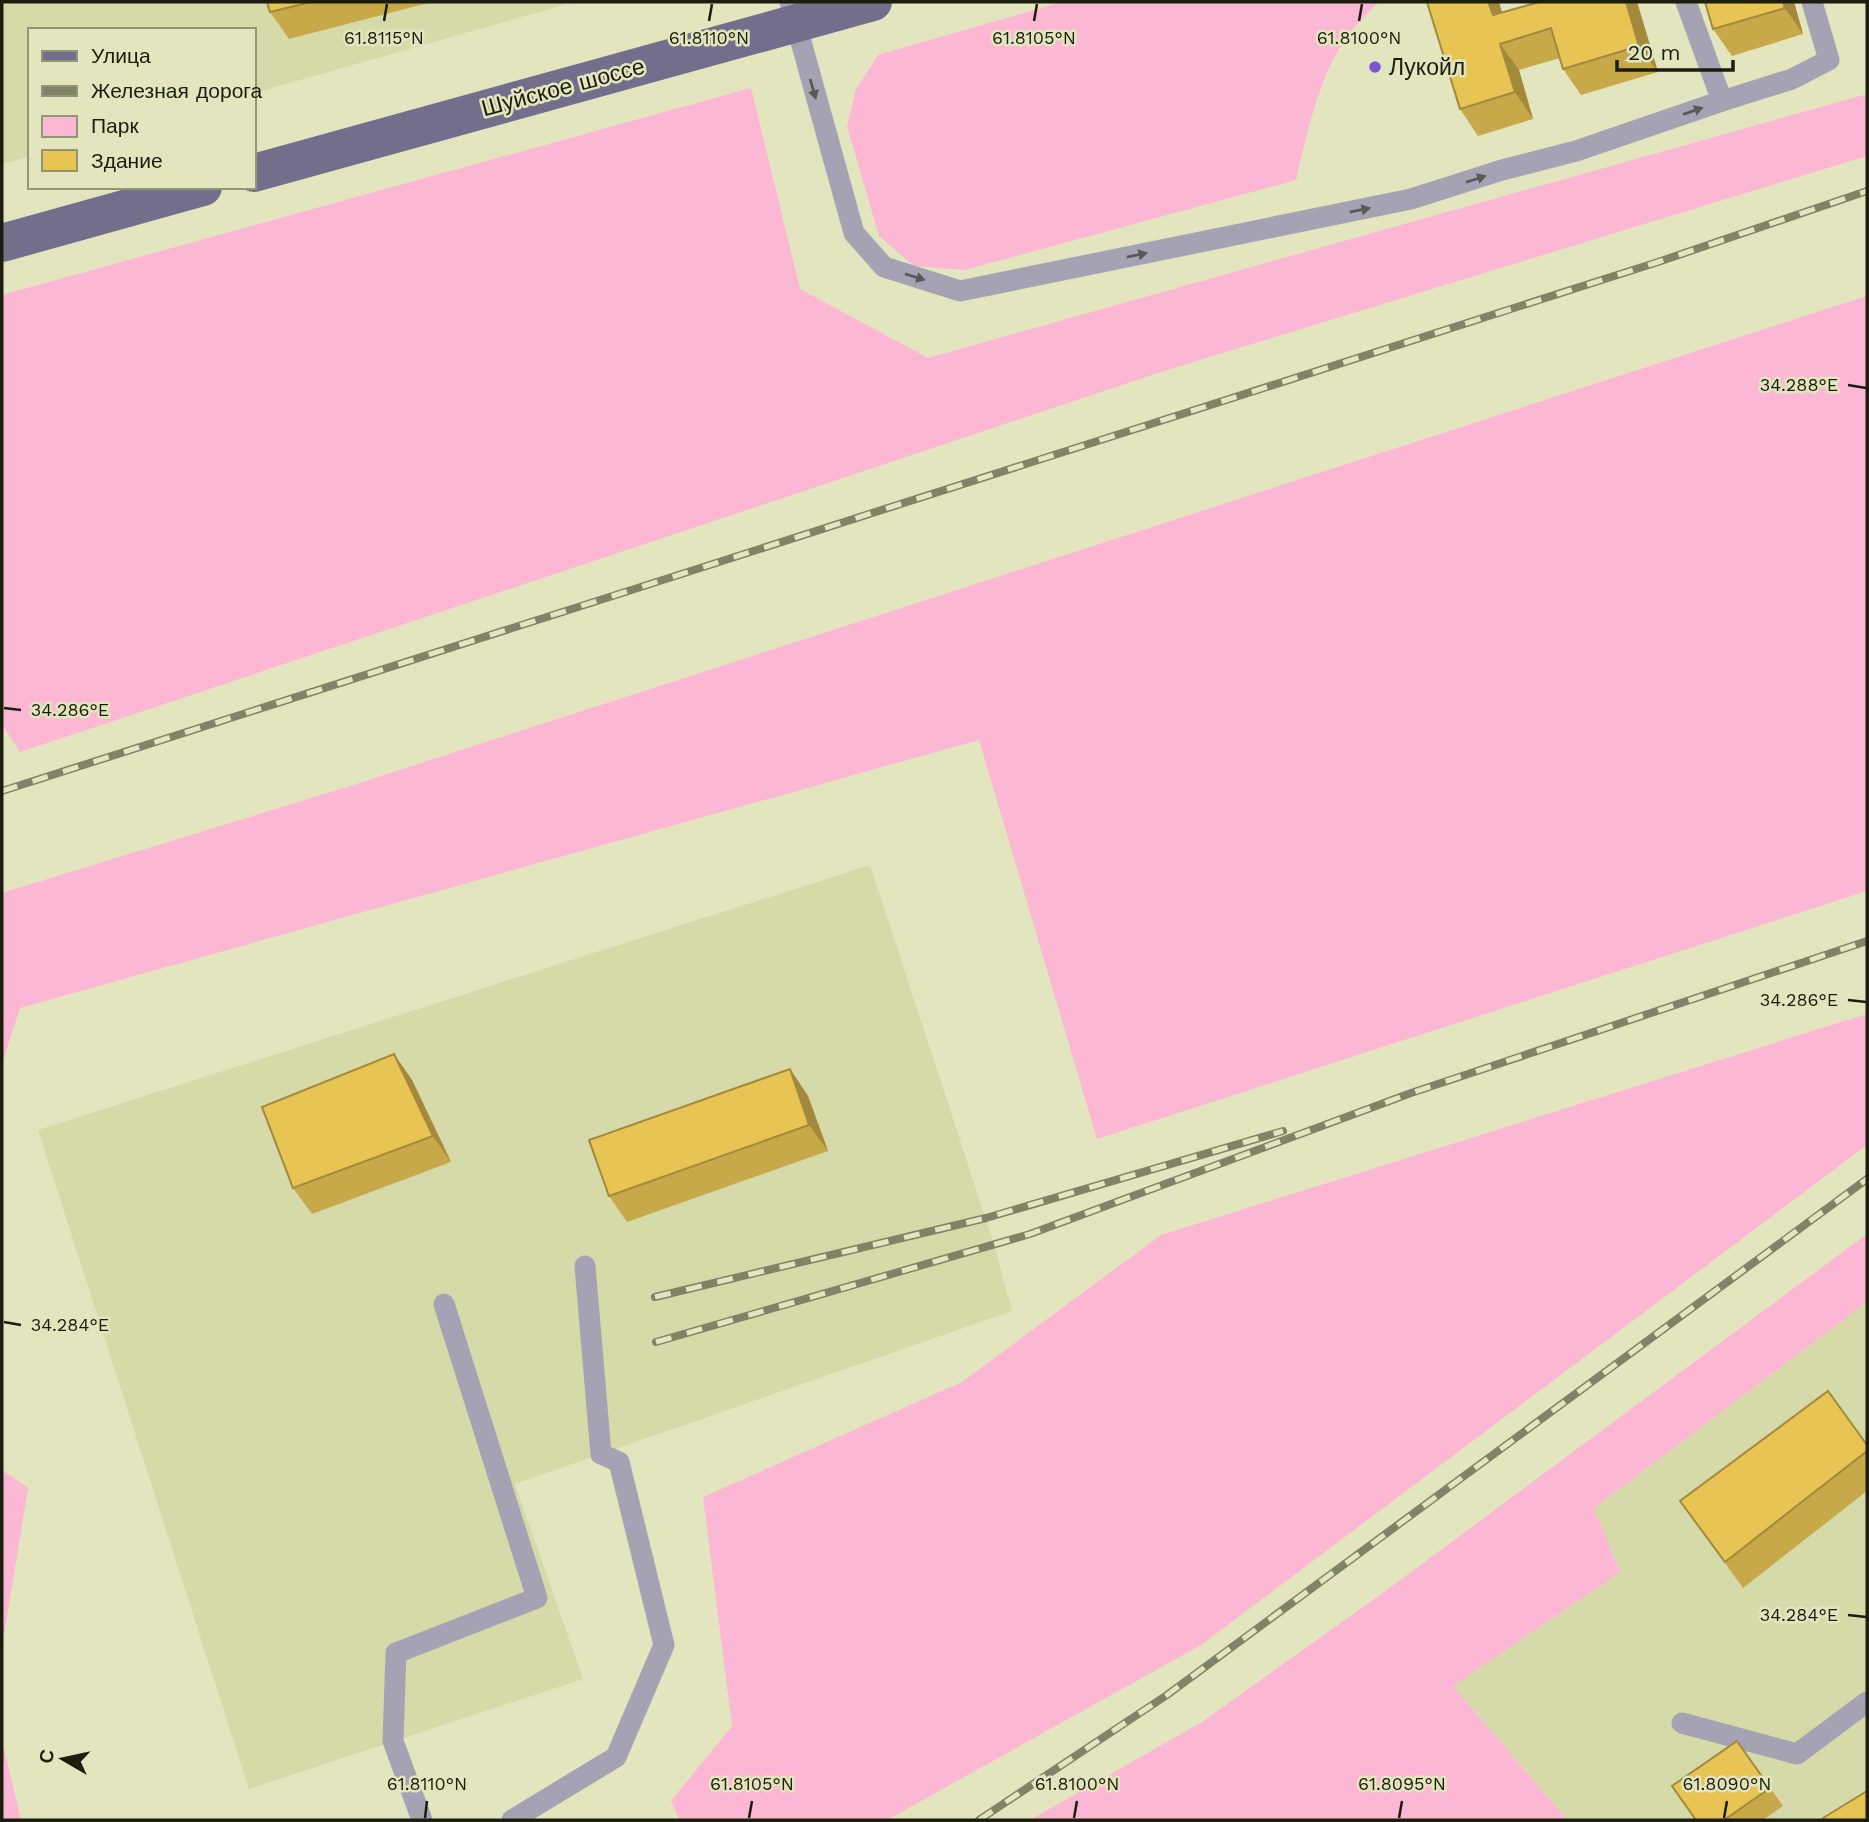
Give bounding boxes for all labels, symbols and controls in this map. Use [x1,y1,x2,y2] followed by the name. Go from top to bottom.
[344,27,424,48] text: 61.8115°N
[669,27,749,48] text: 61.8110°N
[992,27,1076,48] text: 61.8105°N
[1317,27,1401,48] text: 61.8100°N
[28,28,256,189] legend
[1617,28,1732,72] scale bar
[1628,40,1680,65] text: 20 m
[91,43,151,68] text: Улица
[479,53,648,122] street label: Шуйское шоссе
[1389,54,1465,81] place label: Лукойл
[1367,59,1383,75] marker: Лукойл
[91,78,263,103] text: Железная дорога
[809,79,819,100] one-way arrow
[1683,105,1704,116] one-way arrow
[91,113,139,138] text: Парк
[91,148,163,173] text: Здание
[1466,173,1487,184] one-way arrow
[1349,204,1371,215] one-way arrow
[1126,249,1148,260] one-way arrow
[905,272,926,282] one-way arrow
[1760,374,1838,395] text: 34.288°E
[31,699,109,720] text: 34.286°E
[1760,989,1838,1010] text: 34.286°E
[31,1314,109,1335] text: 34.284°E
[1760,1604,1838,1625] text: 34.284°E
[28,1724,98,1794] north arrow
[34,1748,59,1765] text: С
[387,1773,467,1794] text: 61.8110°N
[710,1773,794,1794] text: 61.8105°N
[1035,1773,1119,1794] text: 61.8100°N
[1358,1773,1446,1794] text: 61.8095°N
[1683,1773,1771,1794] text: 61.8090°N

